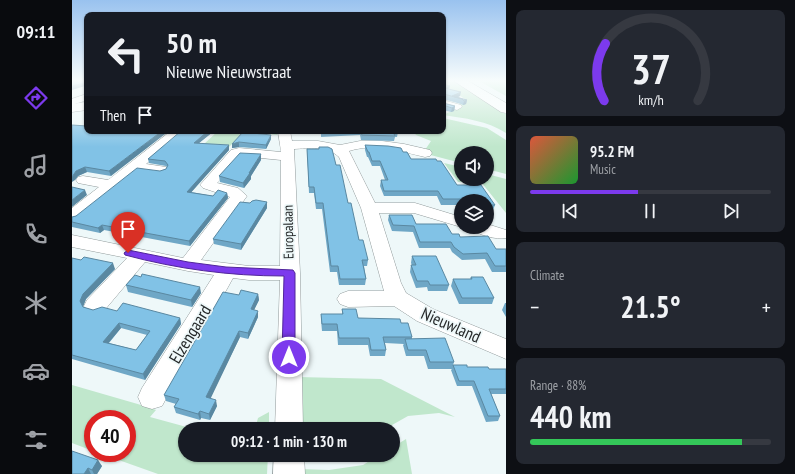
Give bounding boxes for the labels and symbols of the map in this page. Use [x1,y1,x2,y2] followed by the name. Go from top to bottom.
[279,205,297,259] street label: Europalaan
[111,212,145,253] pin
[164,301,216,367] street label: Elzengaard
[418,302,484,348] street label: Nieuwland
[268,336,310,378] position arrow
[84,410,136,462] speed limit sign: 40

